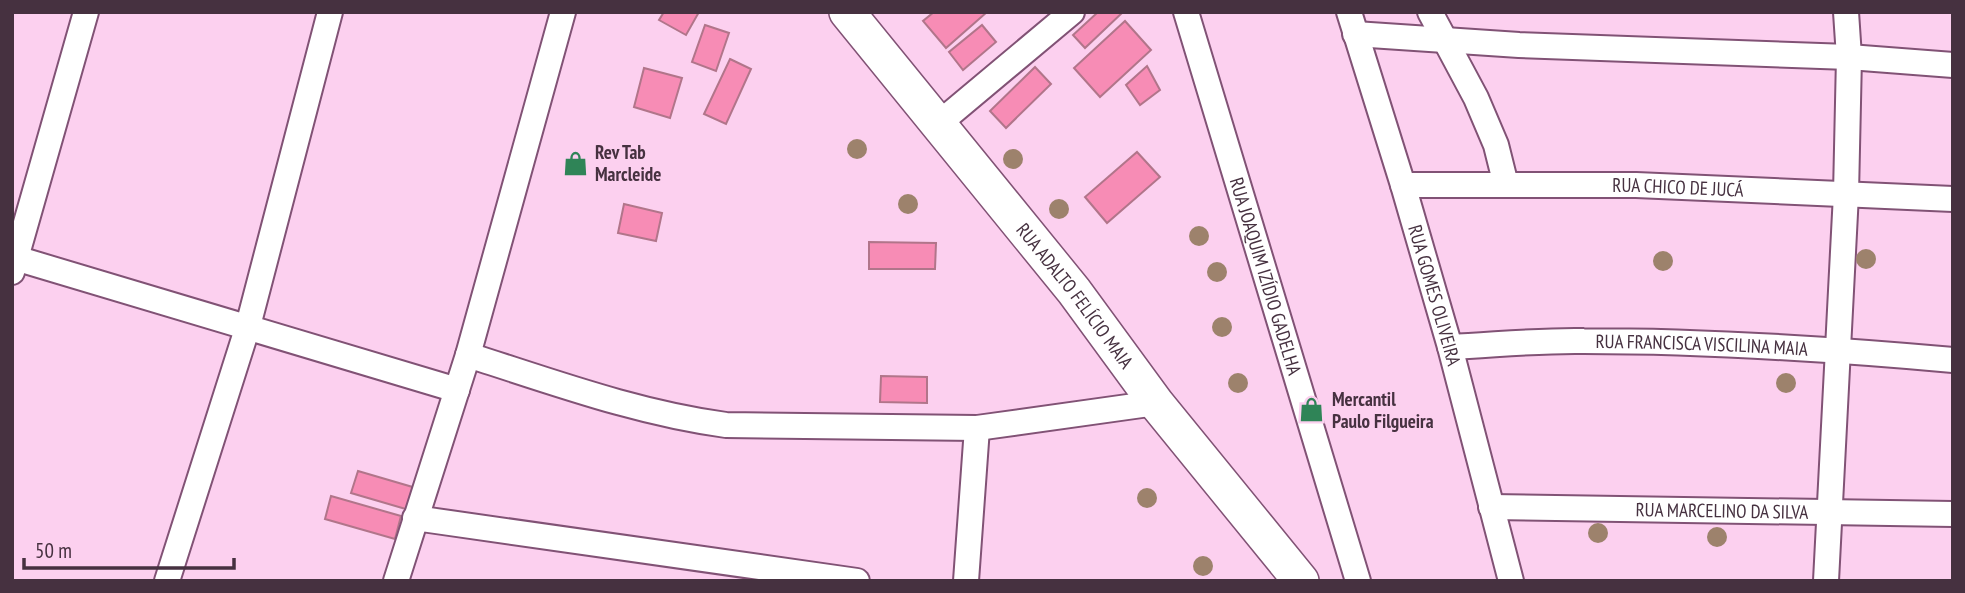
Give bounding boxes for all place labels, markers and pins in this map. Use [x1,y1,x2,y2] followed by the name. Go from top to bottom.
[595,140,661,186] place label: Rev Tab Marcleide
[561,149,589,177] shop icon: Rev Tab Marcleide
[1332,387,1434,433] place label: Mercantil Paulo Filgueira
[1298,396,1326,424] shop icon: Mercantil Paulo Filgueira

